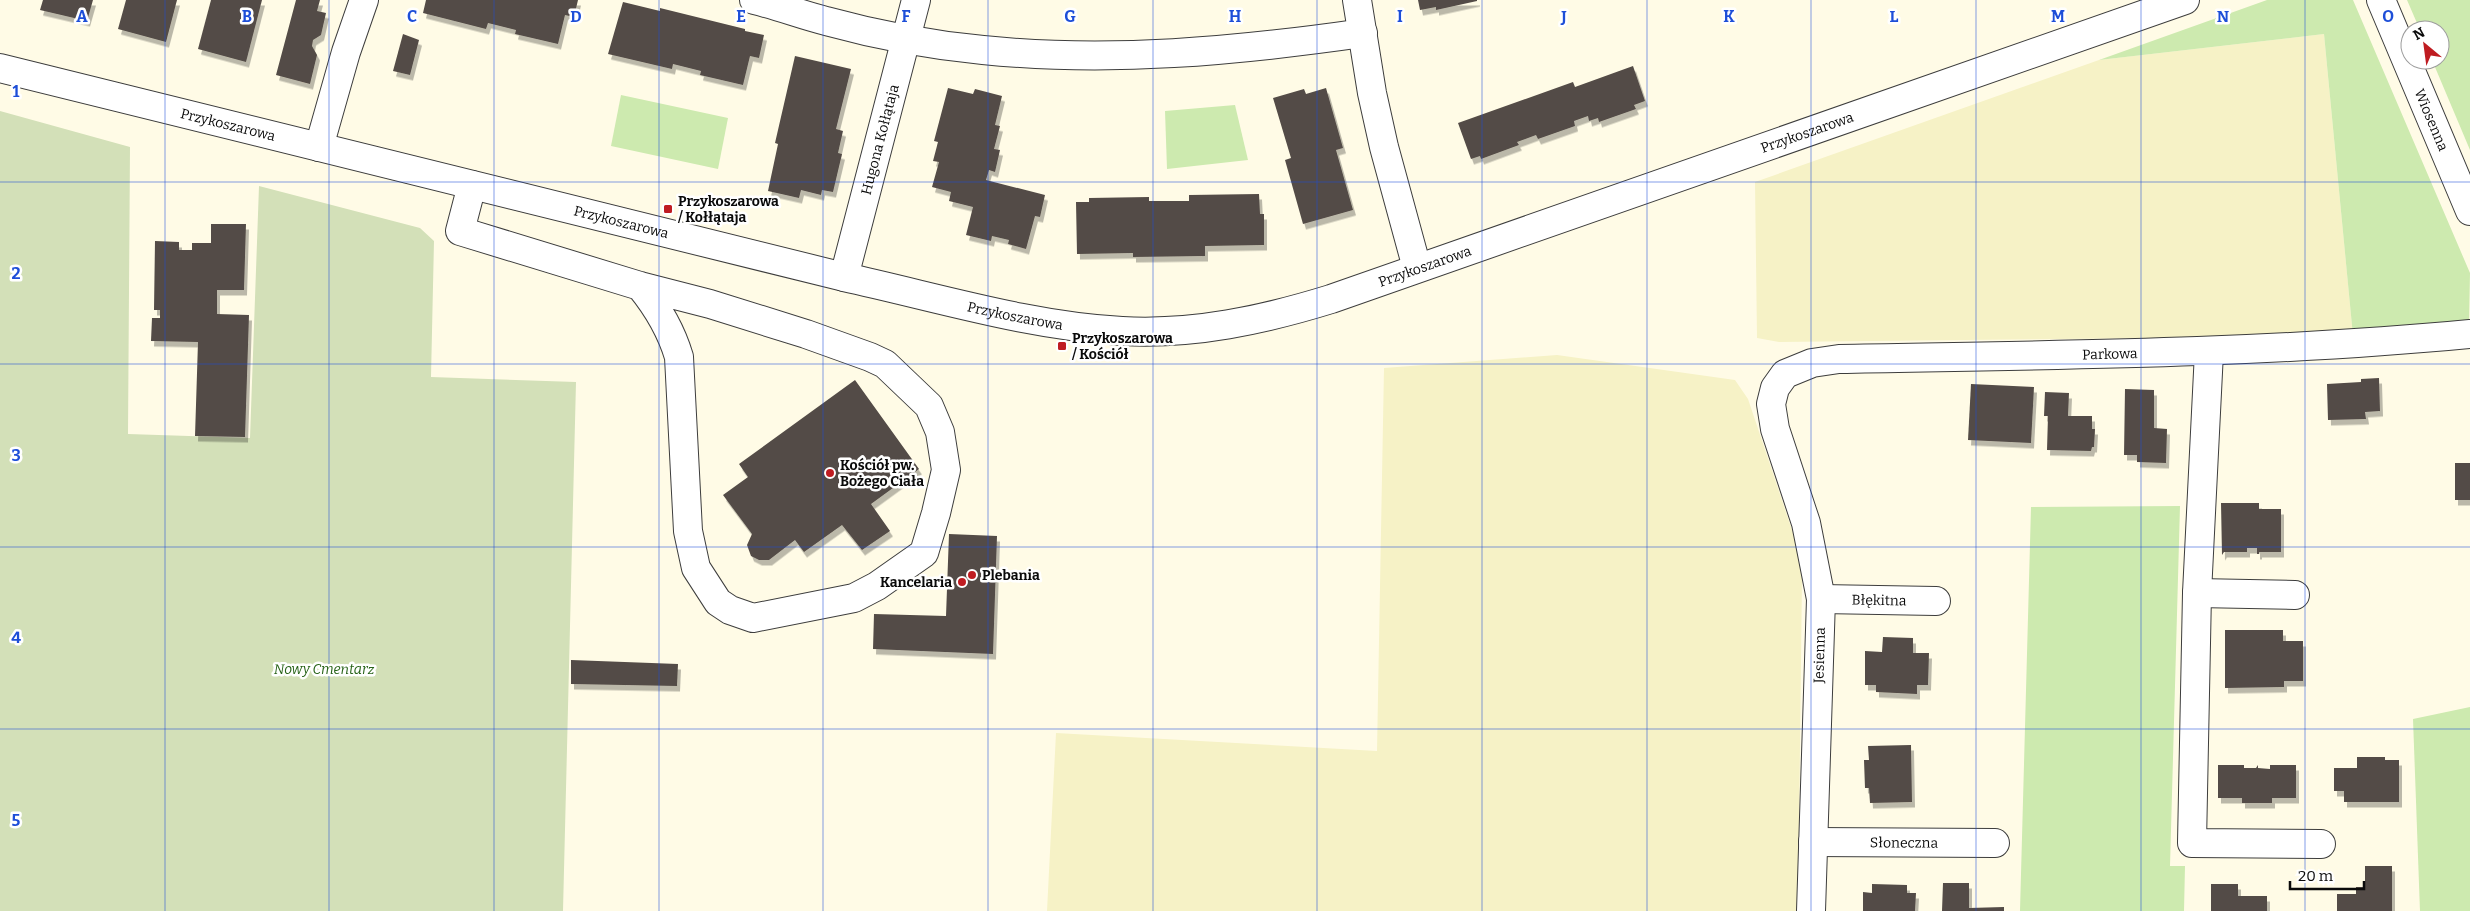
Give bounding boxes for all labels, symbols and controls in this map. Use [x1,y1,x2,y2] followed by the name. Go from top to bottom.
[76,7,88,26] text: A
[242,7,252,26] text: B
[407,7,417,26] text: C
[570,7,582,26] text: D
[736,7,746,26] text: E
[902,7,911,26] text: F
[1064,7,1076,26] text: G
[1229,7,1242,26] text: H
[1397,7,1403,26] text: I
[1560,7,1567,26] text: J
[1723,7,1735,26] text: K
[1890,7,1899,26] text: L
[2051,7,2065,26] text: M
[2217,7,2229,26] text: N
[2382,7,2394,26] text: O
[2400,20,2450,70] north arrow
[2410,24,2428,44] text: N
[13,82,20,101] text: 1
[858,82,903,197] street label: Hugona Kołłątaja
[2410,86,2452,154] street label: Wiosenna
[179,105,277,145] street label: Przykoszarowa
[1759,109,1856,157] street label: Przykoszarowa
[677,193,779,226] place label: Przykoszarowa / Kołłątaja
[572,202,671,242] street label: Przykoszarowa
[662,203,674,215] marker: Przykoszarowa / Kołłątaja
[1376,242,1474,291] street label: Przykoszarowa
[11,264,21,283] text: 2
[966,298,1064,334] street label: Przykoszarowa
[1071,330,1173,363] place label: Przykoszarowa / Kościół
[1056,340,1068,352] marker: Przykoszarowa / Kościół
[2082,345,2138,363] street label: Parkowa
[11,446,21,465] text: 3
[840,457,924,490] place label: Kościół pw. Bożego Ciała
[824,467,836,479] marker: Kościół pw. Bożego Ciała
[982,567,1040,584] place label: Plebania
[966,569,978,581] marker: Plebania
[880,574,952,591] place label: Kancelaria
[956,576,968,588] marker: Kancelaria
[1851,592,1907,609] street label: Błękitna
[1810,627,1829,684] street label: Jesienna
[11,628,21,647] text: 4
[274,661,375,678] park label: Nowy Cmentarz
[12,811,21,830] text: 5
[1870,834,1938,852] street label: Słoneczna
[2290,858,2364,890] scale bar
[2298,867,2334,885] text: 20 m

